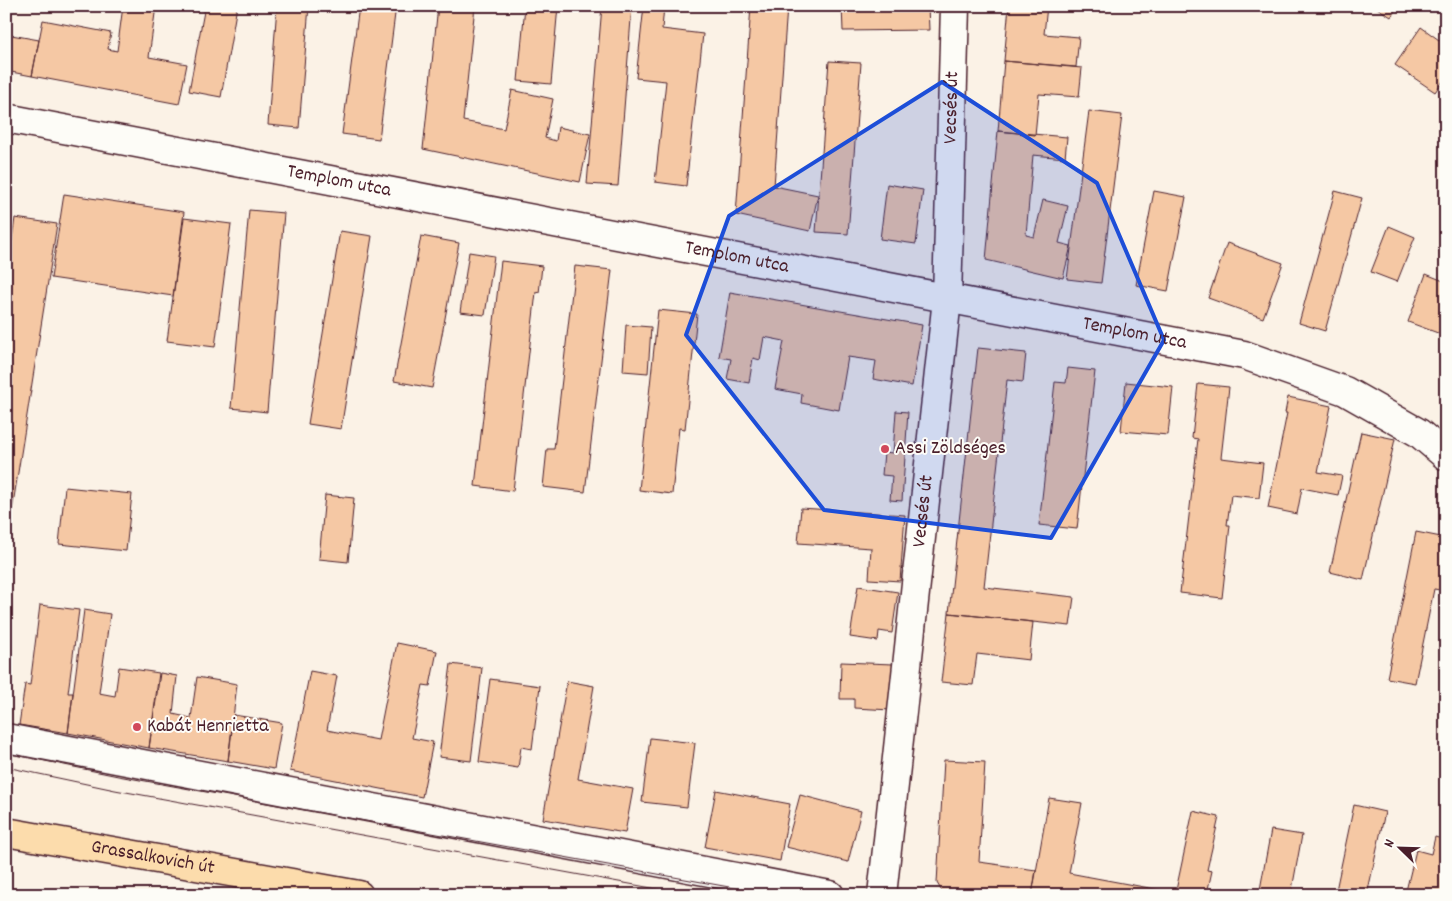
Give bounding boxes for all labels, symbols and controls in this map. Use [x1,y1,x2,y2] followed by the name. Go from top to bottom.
[937,71,967,144] street label: Vecsés út
[285,158,394,206] street label: Templom utca
[682,234,792,282] street label: Templom utca
[1080,310,1189,358] street label: Templom utca
[895,435,1006,463] place label: Assi Zöldséges
[879,443,891,455] marker: Assi Zöldséges
[906,474,942,549] street label: Vecsés út
[147,713,269,741] place label: Kabát Henrietta
[131,721,143,733] marker: Kabát Henrietta
[1374,824,1424,874] north arrow
[89,833,217,883] street label: Grassalkovich út
[1379,837,1400,851] text: N

